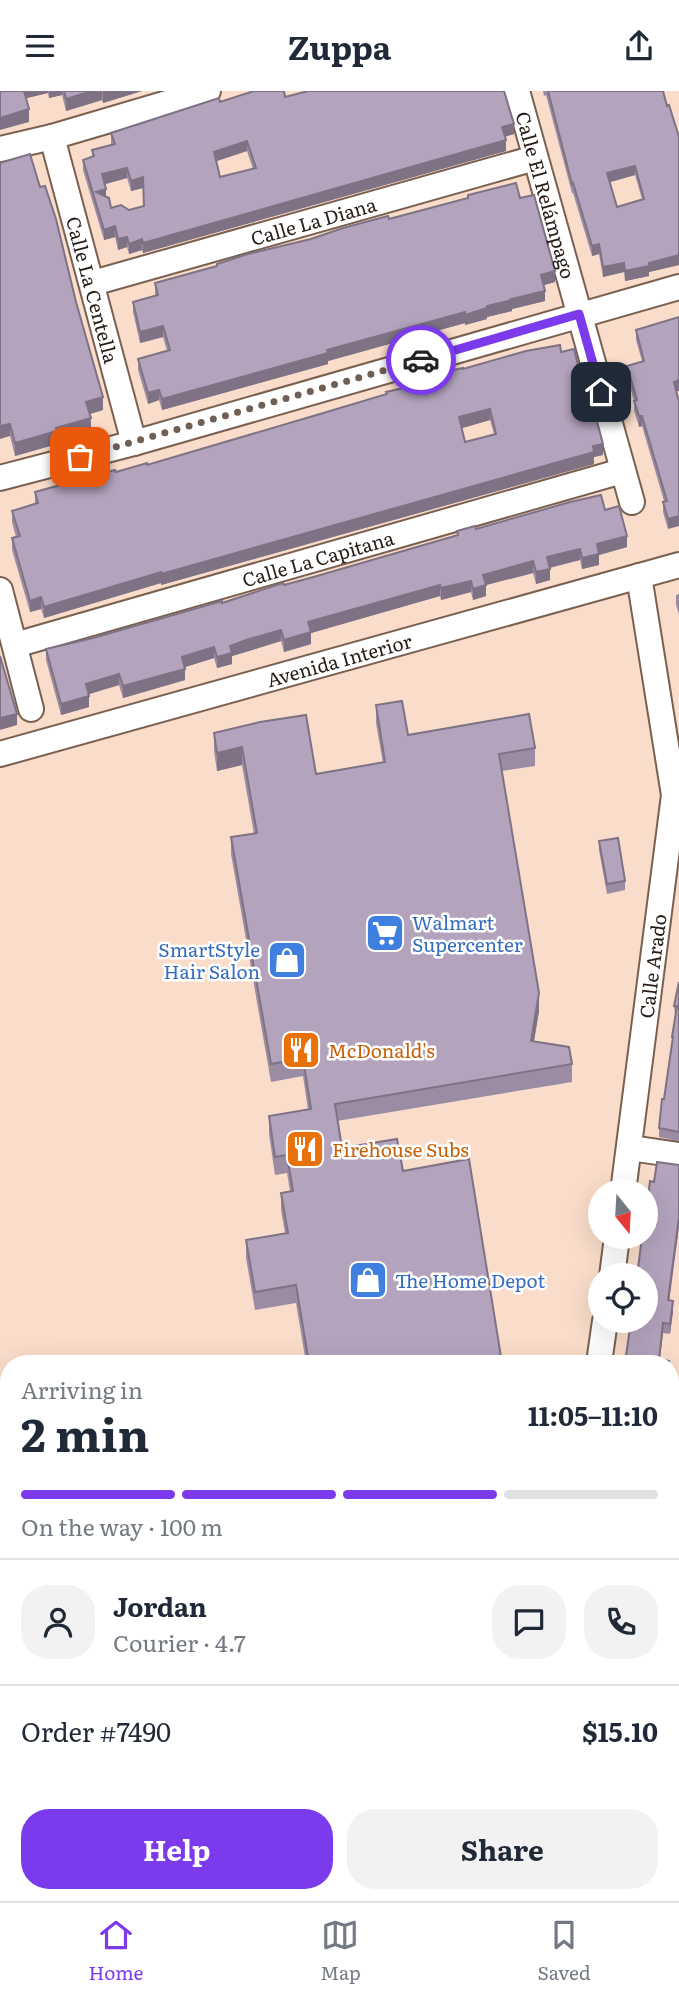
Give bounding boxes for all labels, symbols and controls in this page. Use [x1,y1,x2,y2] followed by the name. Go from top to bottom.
[288,22,391,70] text: Zuppa
[21,27,59,65] icon: menu
[620,27,658,65] icon: share
[509,108,583,282] street label: Calle El Relámpago
[247,189,380,252] street label: Calle La Diana
[60,213,126,367] street label: Calle La Centella
[386,325,456,395] courier
[402,341,440,379] icon: car
[571,362,631,422] pin
[582,373,620,411] icon: home
[50,427,110,487] pin
[61,438,99,476] icon: bag
[239,523,398,593] street label: Calle La Capitana
[263,626,415,693] street label: Avenida Interior
[412,908,523,958] place label: Walmart Supercenter
[364,912,406,954] supermarket icon: Walmart Supercenter
[631,912,673,1020] street label: Calle Arado
[158,935,260,985] place label: SmartStyle Hair Salon
[266,939,308,981] shop icon: SmartStyle Hair Salon
[280,1029,322,1071] restaurant icon: McDonald's
[328,1036,435,1064] place label: McDonald's
[284,1128,326,1170] restaurant icon: Firehouse Subs
[332,1135,469,1163] place label: Firehouse Subs
[588,1179,658,1249] north arrow
[588,1179,658,1333] map controls
[347,1259,389,1301] shop icon: The Home Depot
[588,1263,658,1333] button: locate
[395,1266,545,1294] place label: The Home Depot
[21,1372,143,1406] text: Arriving in
[528,1395,658,1434] text: 11:05–11:10
[21,1398,150,1466] text: 2 min
[21,1509,223,1543] text: On the way · 100 m
[21,1585,95,1659] button: person
[492,1585,566,1659] button: chat
[584,1585,658,1659] button: phone
[113,1586,207,1625] text: Jordan
[113,1625,246,1659] text: Courier · 4.7
[21,1711,171,1750] text: Order #7490
[582,1711,658,1750] text: $15.10
[21,1809,333,1889] button: Help
[347,1809,658,1889] button: Share
[88,1916,143,1986] tab: Home
[320,1916,361,1986] tab: Map
[538,1916,591,1986] tab: Saved

